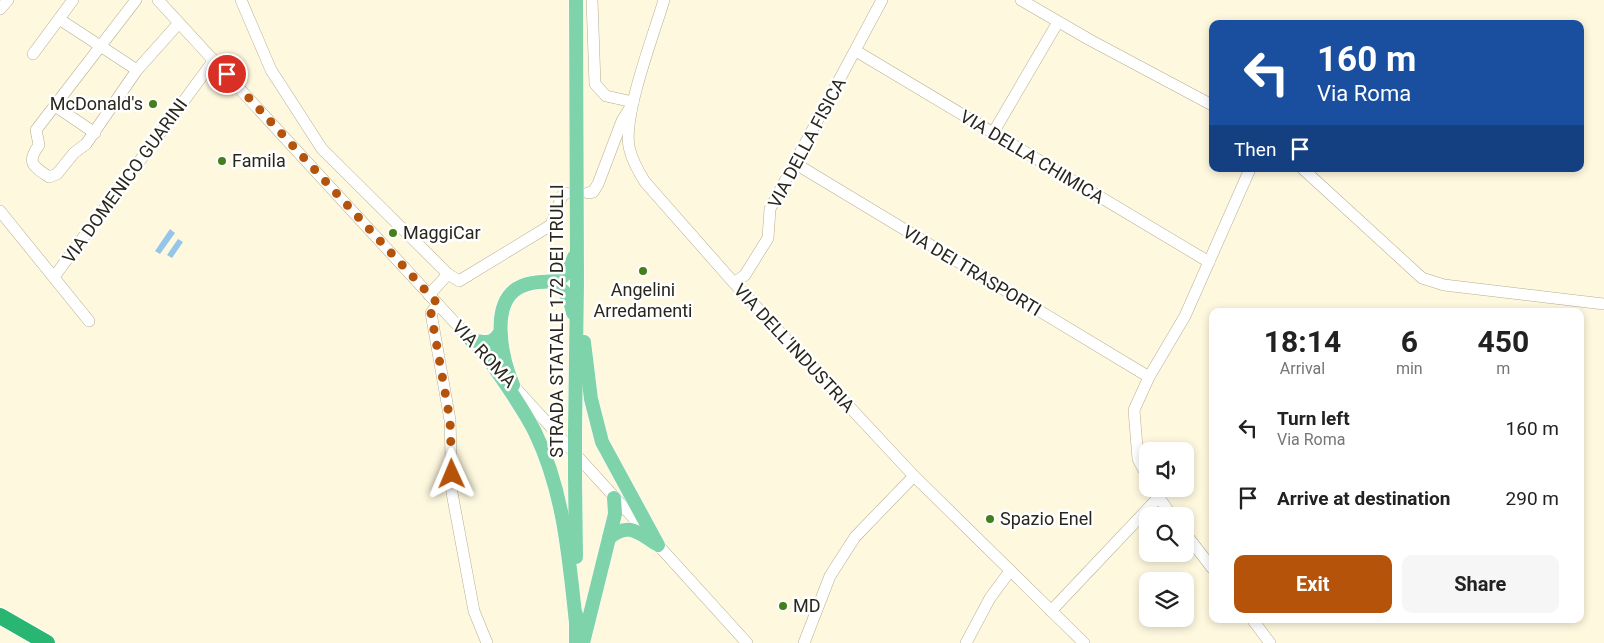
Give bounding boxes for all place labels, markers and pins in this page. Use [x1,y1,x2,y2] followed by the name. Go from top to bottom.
[206,53,248,95] pin
[50,93,143,114] place label: McDonald's
[147,98,159,110] marker: McDonald's
[232,150,286,171] place label: Famila
[216,155,228,167] marker: Famila
[403,222,481,243] place label: MaggiCar
[387,227,399,239] marker: MaggiCar
[637,265,649,277] marker: Angelini Arredamenti
[594,279,692,321] place label: Angelini Arredamenti
[1000,508,1093,529] place label: Spazio Enel
[984,513,996,525] marker: Spazio Enel
[793,595,821,616] place label: MD
[777,600,789,612] marker: MD

